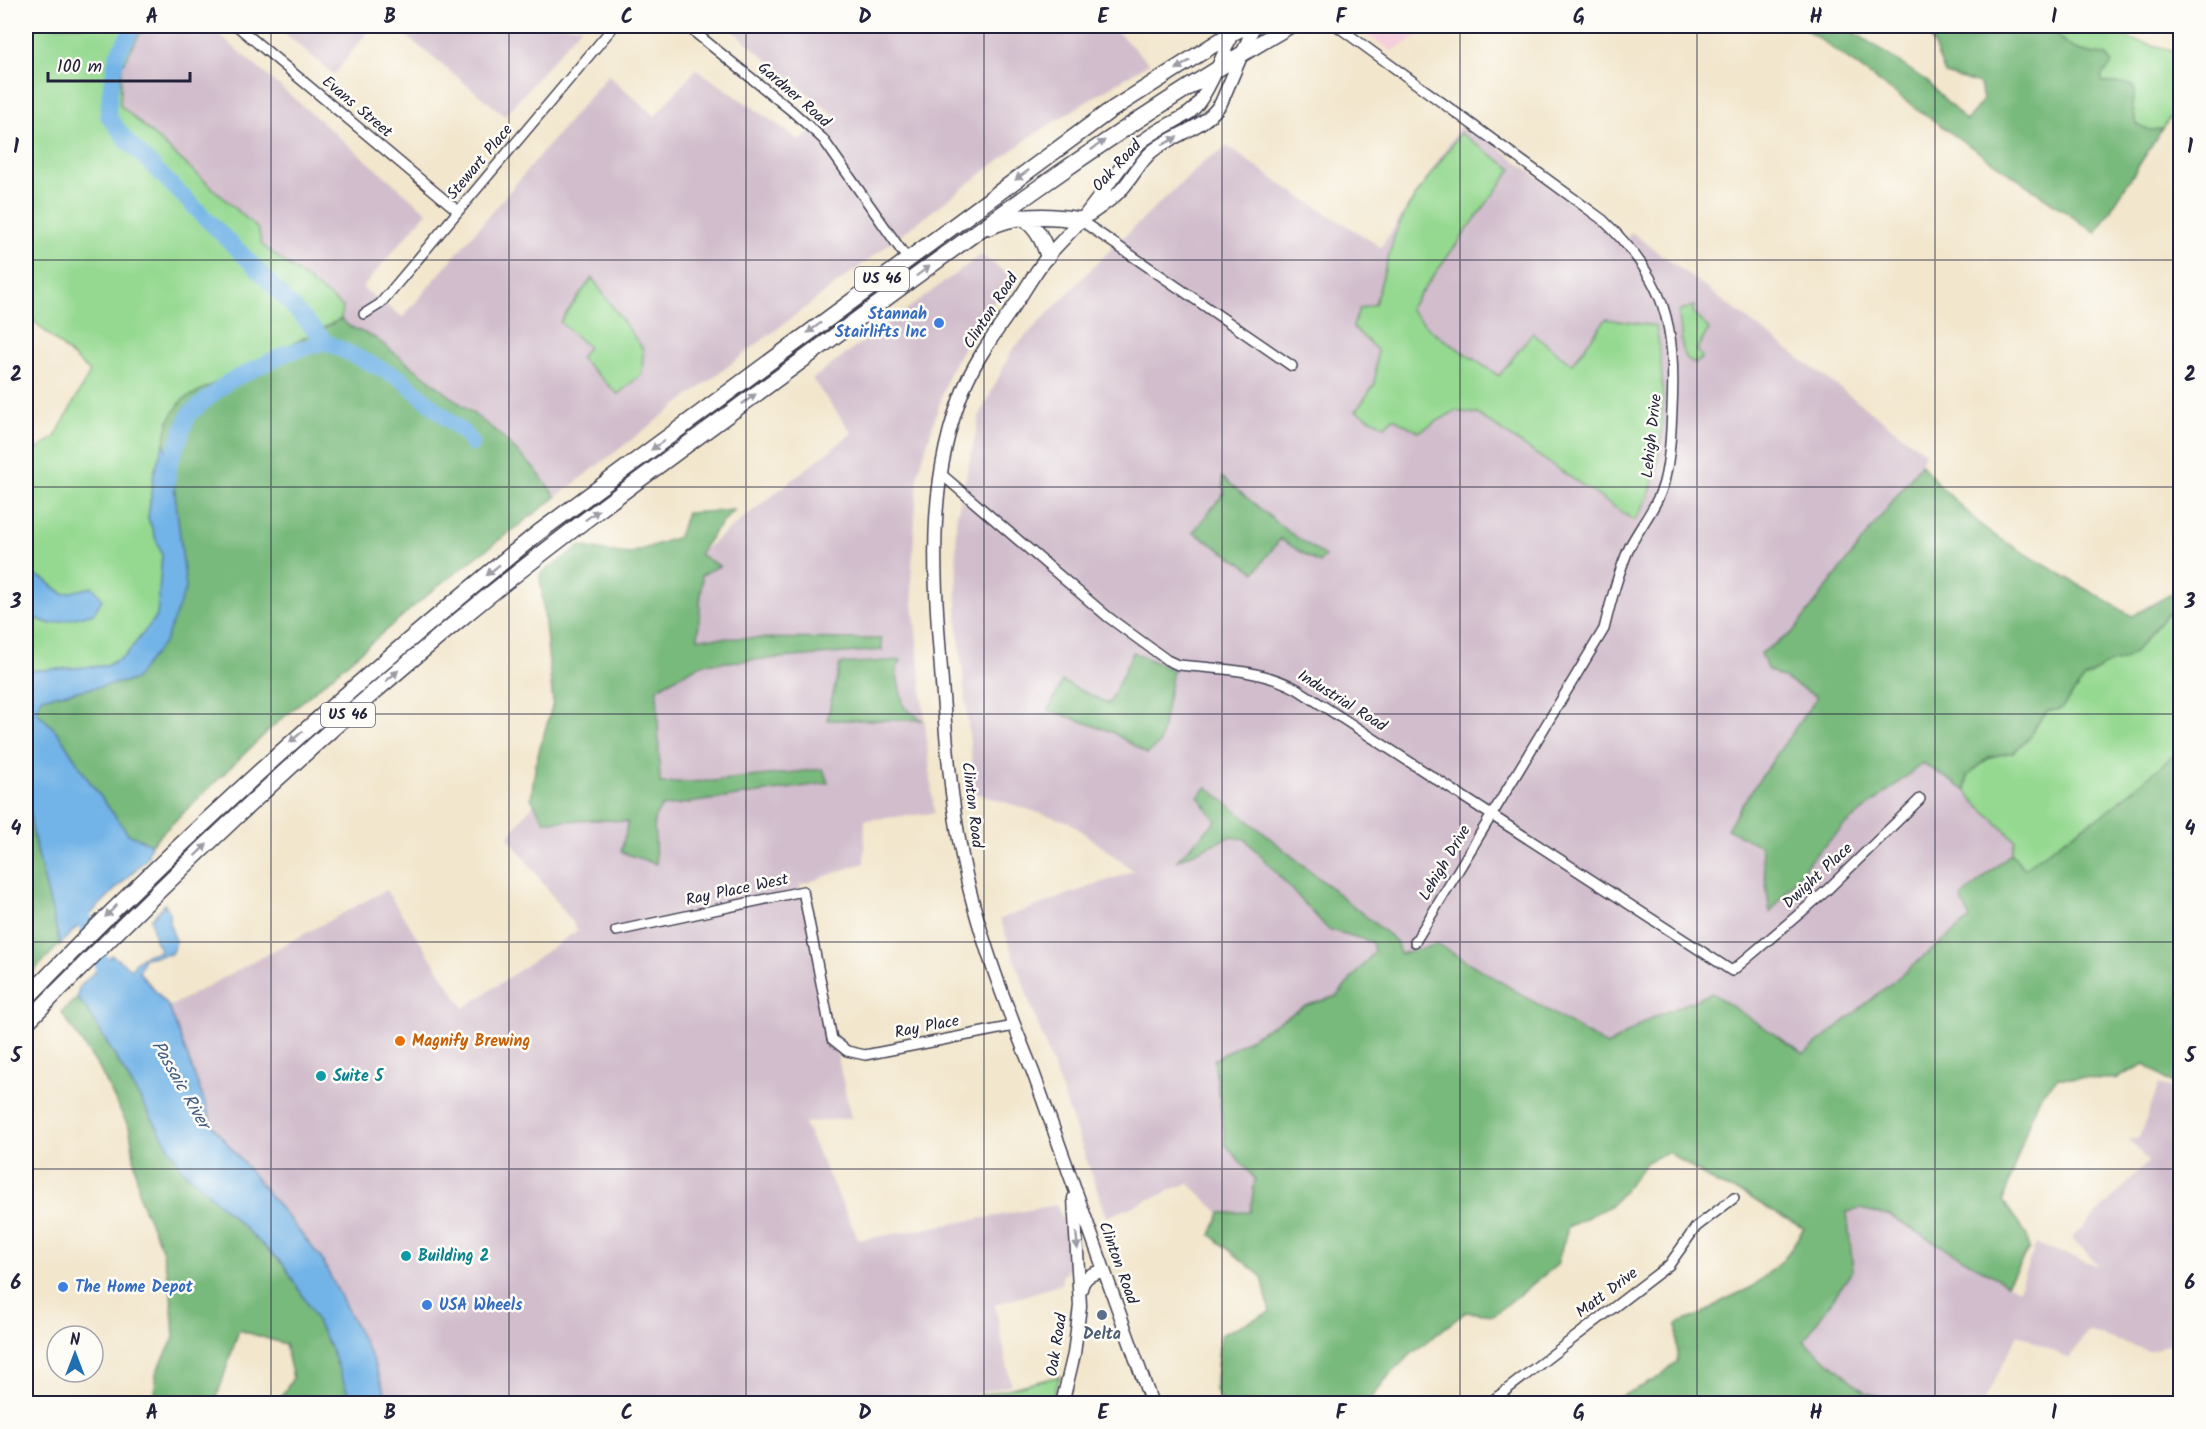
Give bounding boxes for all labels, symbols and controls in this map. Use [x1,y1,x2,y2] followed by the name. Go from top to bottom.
[146,2,158,34] text: A
[384,2,396,34] text: B
[621,2,633,34] text: C
[858,2,872,34] text: D
[1097,2,1109,34] text: E
[1336,2,1348,34] text: F
[1573,2,1585,34] text: G
[1809,2,1823,34] text: H
[2051,2,2057,34] text: I
[48,45,190,83] scale bar
[57,53,102,82] text: 100 m
[752,56,837,135] street label: Gardner Road
[1175,59,1191,70] one-way arrow
[316,70,399,145] street label: Evans Street
[441,119,519,205] street label: Stewart Place
[13,132,19,164] text: 1
[2187,132,2193,164] text: 1
[1086,134,1148,198] street label: Oak Road
[1162,136,1179,146] one-way arrow
[1090,139,1106,151] one-way arrow
[1015,169,1030,181] one-way arrow
[915,265,930,277] one-way arrow
[855,267,909,291] road number: US 46
[957,267,1026,354] street label: Clinton Road
[835,302,927,345] place label: Stannah Stairlifts Inc
[932,316,946,330] marker: Stannah Stairlifts Inc
[807,322,823,334] one-way arrow
[10,360,22,392] text: 2
[2184,360,2196,392] text: 2
[740,393,756,405] one-way arrow
[1635,393,1669,479] street label: Lehigh Drive
[651,439,667,451] one-way arrow
[584,509,600,521] one-way arrow
[485,564,501,577] one-way arrow
[10,587,22,619] text: 3
[2184,587,2196,619] text: 3
[1292,664,1392,739] street label: Industrial Road
[384,670,400,683] one-way arrow
[321,703,375,727] road number: US 46
[289,730,304,743] one-way arrow
[954,761,990,850] street label: Clinton Road
[11,814,22,846] text: 4
[2185,814,2196,846] text: 4
[1413,820,1477,906] street label: Lehigh Drive
[1777,837,1859,915] street label: Dwight Place
[194,843,209,857] one-way arrow
[683,867,791,913] street label: Ray Place West
[105,904,119,918] one-way arrow
[893,1009,961,1045] street label: Ray Place
[412,1029,530,1054] place label: Magnify Brewing
[393,1034,407,1048] marker: Magnify Brewing
[143,1035,219,1138] water label: Passaic River
[10,1041,23,1073] text: 5
[2184,1041,2197,1073] text: 5
[333,1064,385,1089] place label: Suite 5
[314,1069,328,1083] marker: Suite 5
[1091,1218,1145,1309] street label: Clinton Road
[1072,1232,1082,1251] one-way arrow
[418,1244,489,1269] place label: Building 2
[399,1249,413,1263] marker: Building 2
[1571,1261,1643,1325] street label: Matt Drive
[11,1268,22,1300] text: 6
[2185,1268,2196,1300] text: 6
[75,1275,194,1300] place label: The Home Depot
[56,1280,70,1294] marker: The Home Depot
[439,1293,523,1318] place label: USA Wheels
[420,1298,434,1312] marker: USA Wheels
[1095,1308,1109,1322] marker: Delta
[1040,1311,1074,1378] street label: Oak Road
[1083,1322,1121,1347] place label: Delta
[45,1324,105,1384] north arrow
[70,1328,80,1353] text: N
[146,1398,158,1429] text: A
[384,1398,396,1429] text: B
[621,1398,633,1429] text: C
[858,1398,872,1429] text: D
[1097,1398,1109,1429] text: E
[1336,1398,1348,1429] text: F
[1573,1398,1585,1429] text: G
[1809,1398,1823,1429] text: H
[2051,1398,2057,1429] text: I

